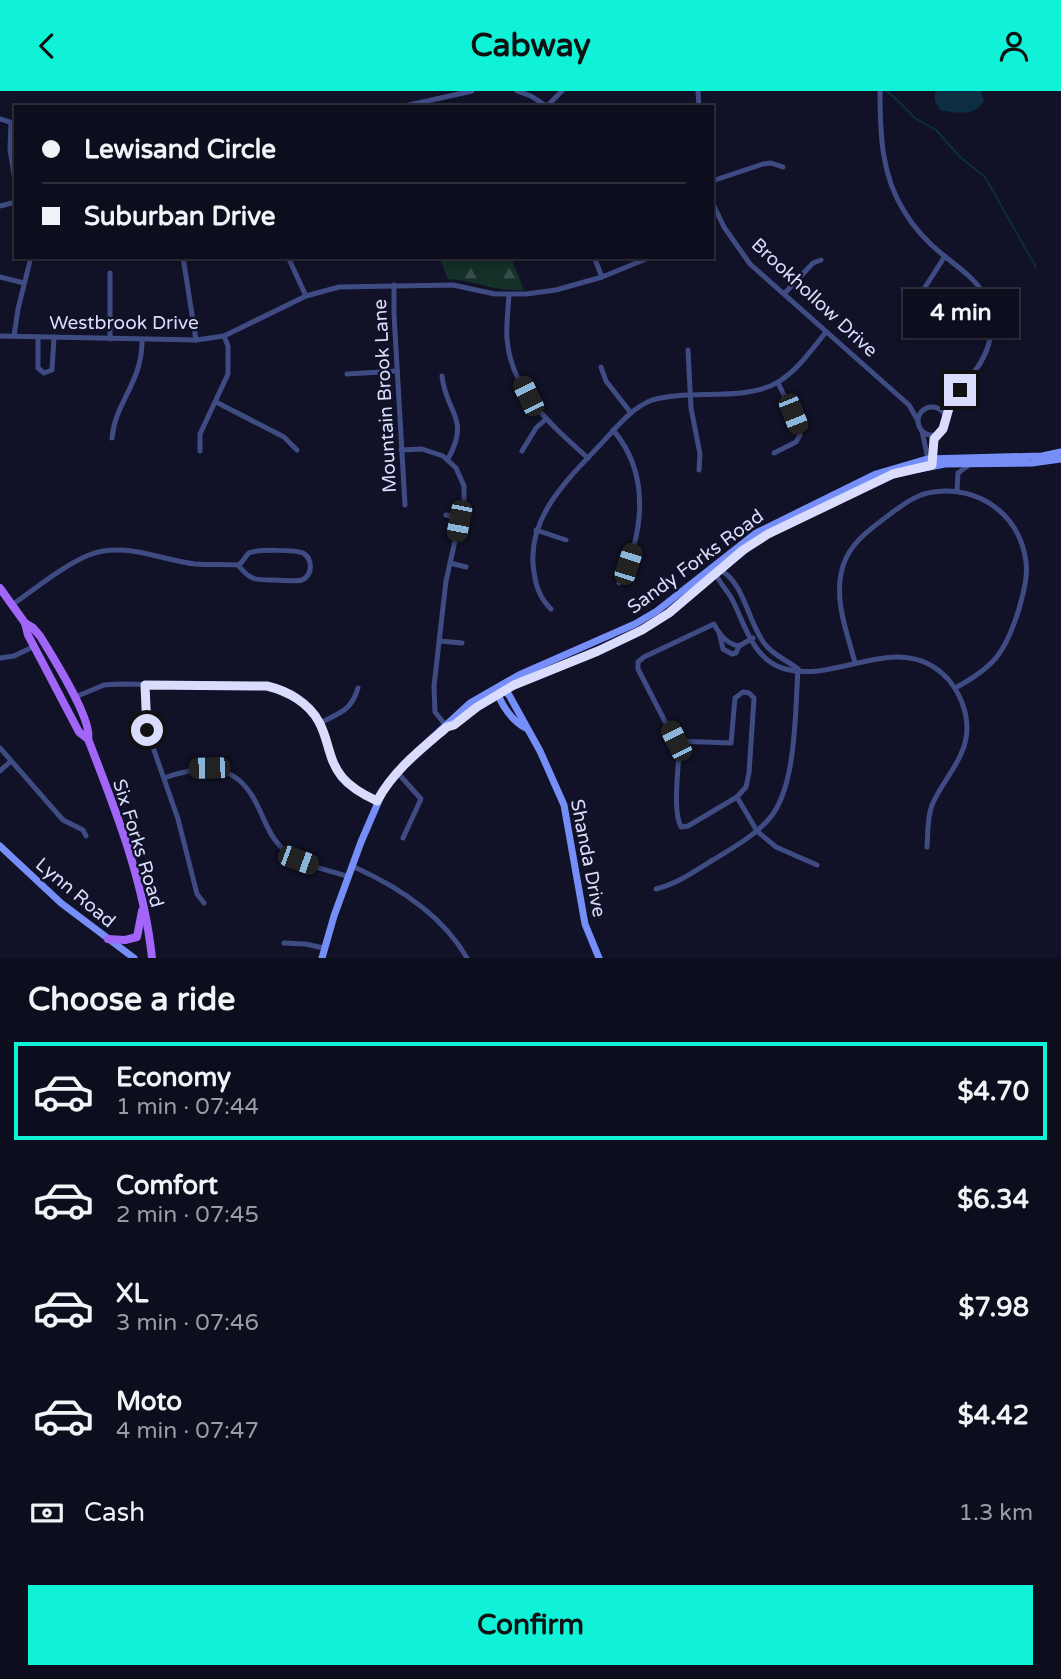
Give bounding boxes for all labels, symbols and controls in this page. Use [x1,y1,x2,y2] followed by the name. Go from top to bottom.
[28,27,66,65] icon: back
[470,27,591,65] text: Cabway
[995,27,1033,65] icon: person
[84,134,276,165] text: Lewisand Circle
[84,201,275,232] text: Suburban Drive
[747,234,882,362] street label: Brookhollow Drive
[902,289,1018,337] callout: 4 min
[369,298,401,493] street label: Mountain Brook Lane
[930,299,992,327] text: 4 min
[49,312,199,334] street label: Westbrook Drive
[510,373,547,419] car
[944,374,976,406] route end
[776,391,811,437] car
[445,498,474,544] car
[623,505,768,619] street label: Sandy Forks Road
[612,541,645,587] car
[131,714,163,746] route start
[658,718,695,764] car
[188,757,231,779] car
[108,776,168,910] street label: Six Forks Road
[566,797,610,919] street label: Shanda Drive
[275,843,322,877] car
[31,853,120,932] street label: Lynn Road
[28,981,235,1019] text: Choose a ride
[32,1060,95,1123] icon: car
[116,1062,231,1093] text: Economy
[957,1076,1029,1107] text: $4.70
[116,1093,259,1121] text: 1 min · 07:44
[32,1168,95,1231] icon: car
[116,1170,218,1201] text: Comfort
[957,1184,1029,1215] text: $6.34
[116,1201,259,1229] text: 2 min · 07:45
[32,1276,95,1339] icon: car
[116,1278,148,1309] text: XL
[959,1292,1029,1323] text: $7.98
[116,1309,259,1337] text: 3 min · 07:46
[32,1384,95,1447] icon: car
[116,1386,182,1417] text: Moto
[958,1400,1029,1431] text: $4.42
[116,1417,259,1445] text: 4 min · 07:47
[28,1494,66,1532] icon: cash
[84,1497,145,1528] text: Cash
[959,1499,1033,1527] text: 1.3 km
[28,1585,1033,1665] button: Confirm

